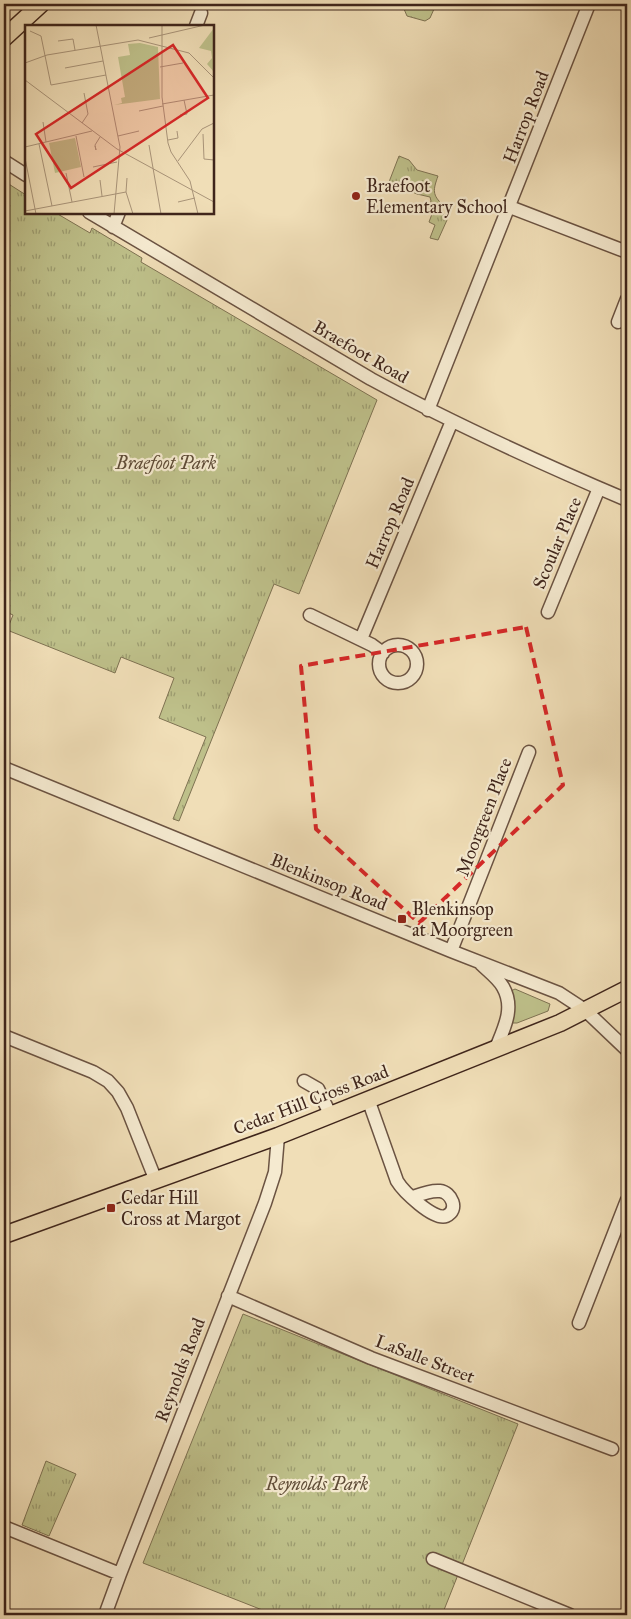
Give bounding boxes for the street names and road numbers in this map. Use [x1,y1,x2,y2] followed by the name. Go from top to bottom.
[498,68,554,166] street label: Harrop Road
[309,316,413,388] street label: Braefoot Road
[361,474,419,572] street label: Harrop Road
[528,494,586,592] street label: Scoular Place
[451,755,518,880] street label: Moorgreen Place
[267,849,391,915] street label: Blenkinsop Road
[230,1060,392,1140] street label: Cedar Hill Cross Road
[150,1315,210,1425] street label: Reynolds Road
[372,1330,478,1388] street label: LaSalle Street

